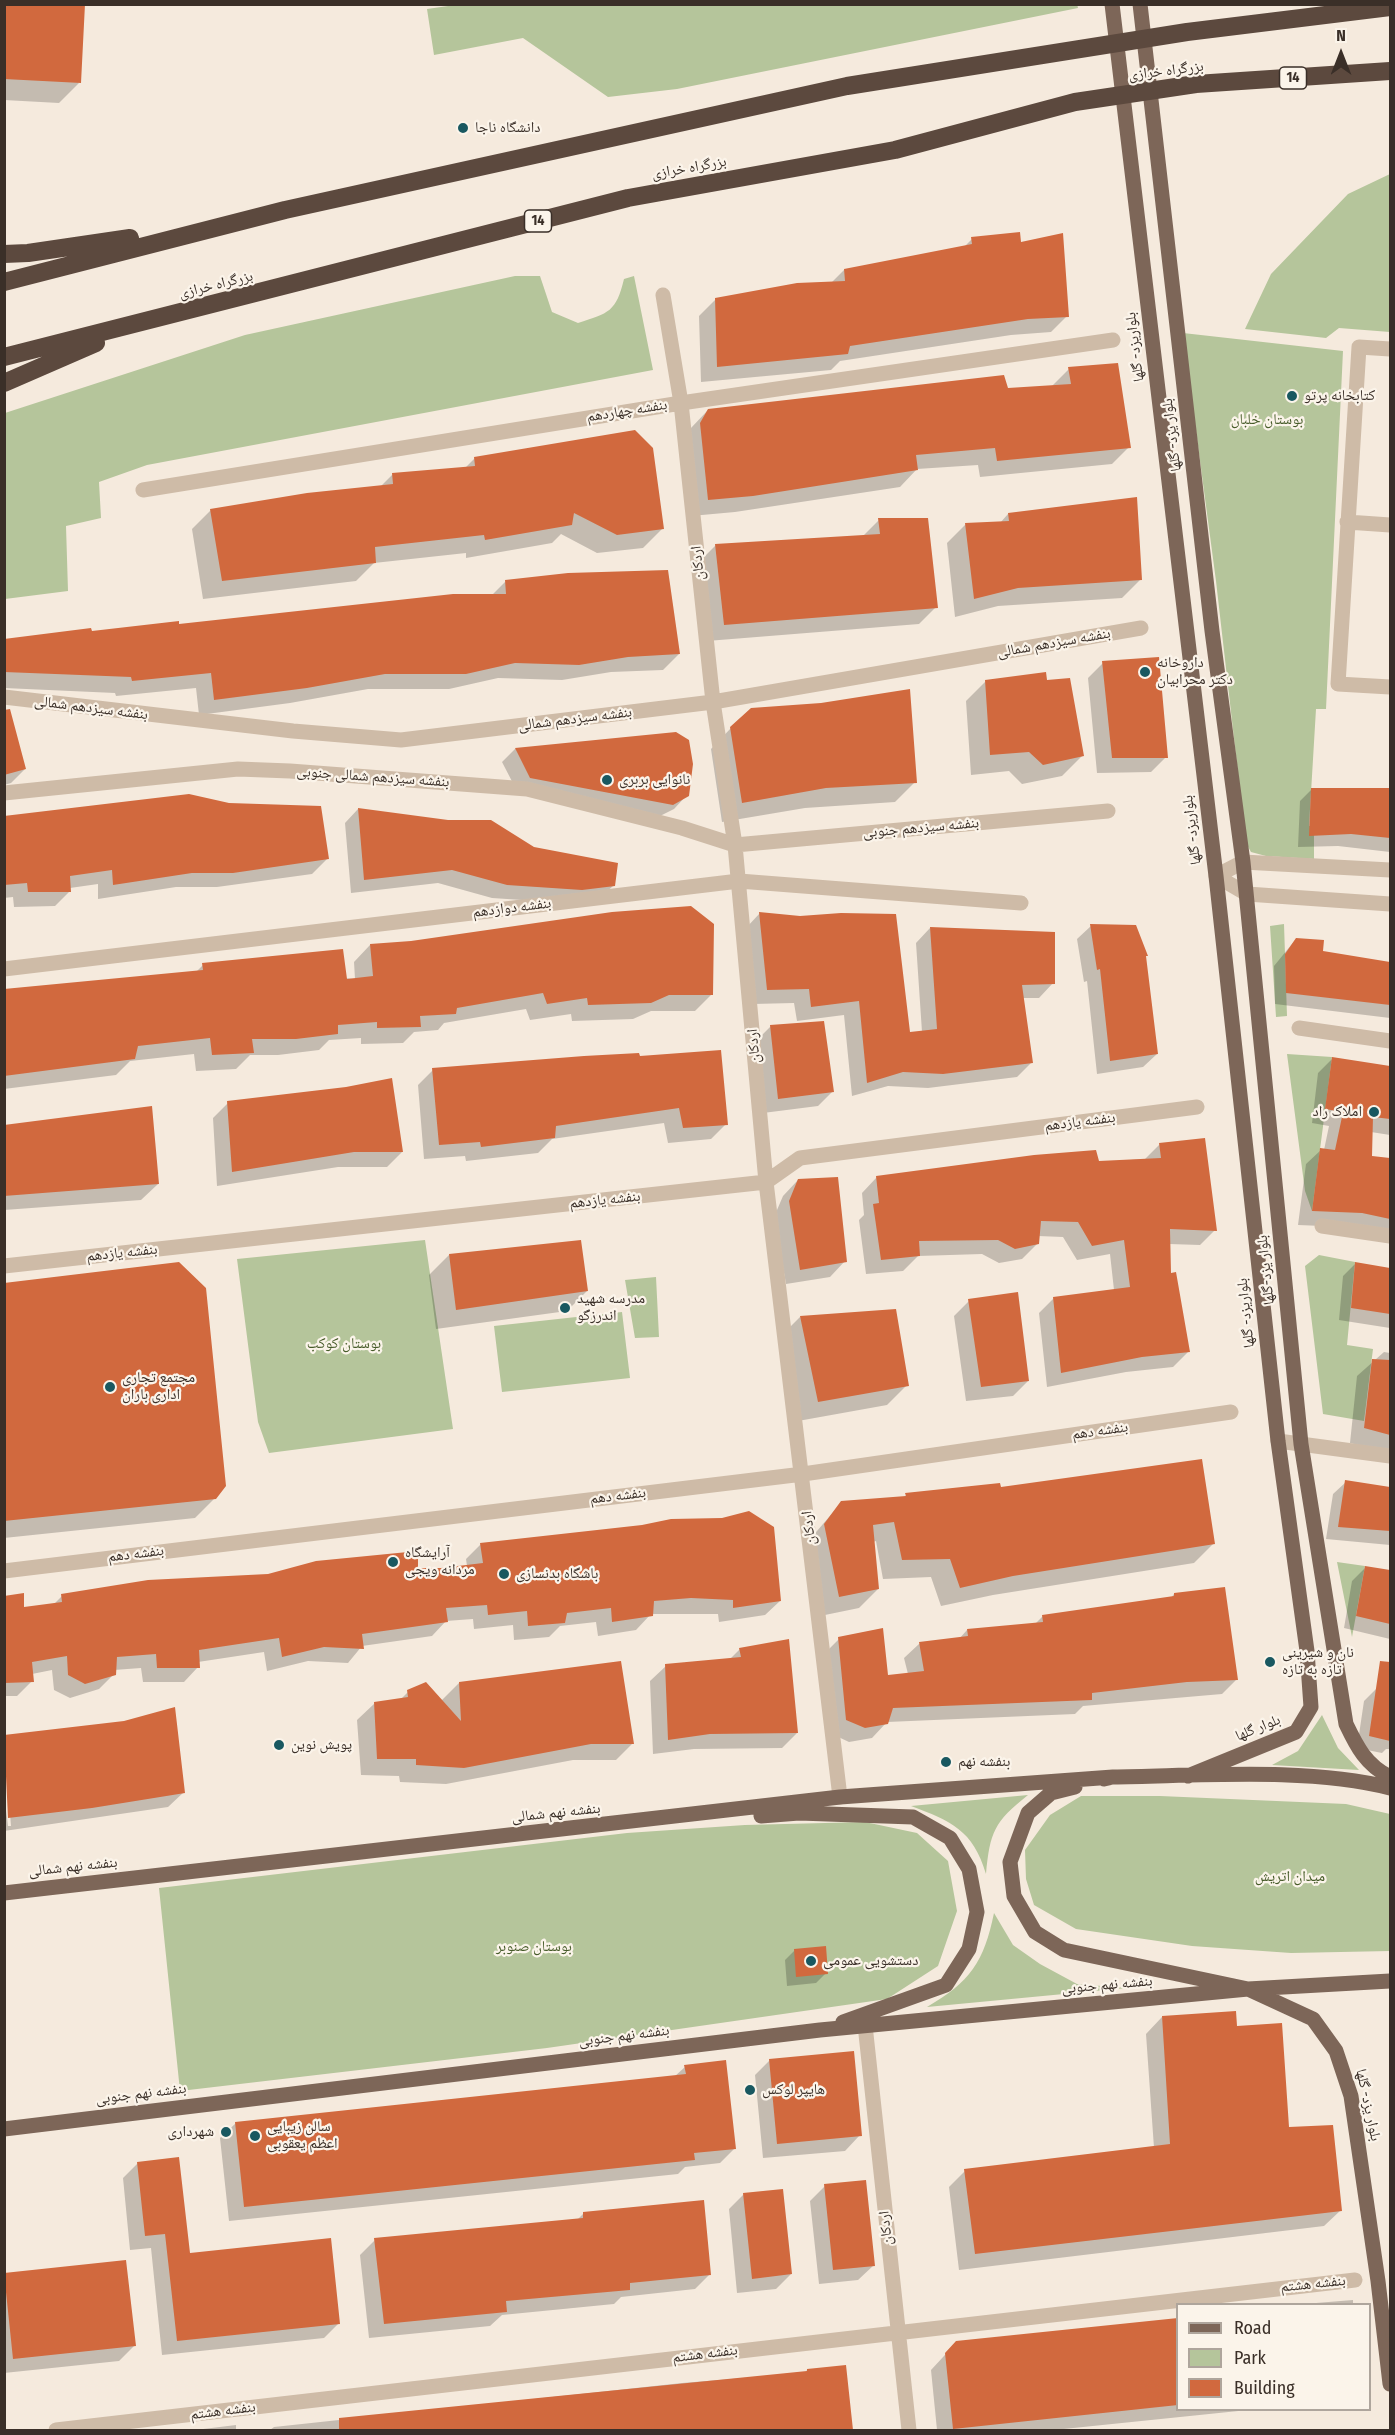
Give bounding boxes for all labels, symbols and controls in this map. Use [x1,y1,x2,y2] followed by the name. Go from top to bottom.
[1311,24,1371,84] north arrow
[1336,26,1346,45] text: N
[1127,57,1205,85] street label: بزرگراه خرازی
[1280,67,1306,89] road number: 14
[475,119,540,137] place label: دانشگاه ناجا
[456,121,470,135] marker: دانشگاه ناجا
[650,153,728,183] street label: بزرگراه خرازی
[524,210,552,232] road number: 14
[177,267,255,303] street label: بزرگراه خرازی
[1122,311,1148,383] street label: بلواریزد- گلها
[1304,387,1375,405] place label: كتابخانه پرتو
[1285,389,1299,403] marker: كتابخانه پرتو
[586,396,668,426] street label: بنفشه چهاردهم
[1159,397,1185,473] street label: بلوار یزد- گلها
[1231,411,1303,429] park label: بوستان خلبان
[687,545,709,581] street label: اردکان
[996,624,1112,662] street label: بنفشه سیزدهم شمالی
[1157,654,1233,689] place label: داروخانه دکتر محرابیان
[1138,665,1152,679] marker: داروخانه دکتر محرابیان
[33,692,149,724] street label: بنفشه سیزدهم شمالی
[517,703,633,735] street label: بنفشه سیزدهم شمالی
[296,763,450,791] street label: بنفشه سیزدهم شمالی جنوبی
[619,771,690,789] place label: نانوایی بربری
[600,773,614,787] marker: نانوایی بربری
[1179,794,1205,866] street label: بلواریزد- گلها
[862,814,980,842] street label: بنفشه سیزدهم جنوبی
[472,894,552,922] street label: بنفشه دوازدهم
[744,1028,764,1064] street label: اردکان
[1313,1103,1362,1121] place label: املاک راد
[1367,1105,1381,1119] marker: املاک راد
[1044,1109,1116,1135] street label: بنفشه یازدهم
[569,1187,641,1213] street label: بنفشه یازدهم
[1253,1234,1279,1306] street label: بلوار یزد-گلها
[86,1240,158,1266] street label: بنفشه یازدهم
[1233,1277,1259,1349] street label: بلواریزد- گلها
[577,1290,645,1325] place label: مدرسه شهید اندرزگو
[558,1301,572,1315] marker: مدرسه شهید اندرزگو
[307,1335,381,1353] park label: بوستان کوکب
[122,1369,195,1404] place label: مجتمع تجاری اداری باران
[103,1380,117,1394] marker: مجتمع تجاری اداری باران
[1071,1418,1129,1444] street label: بنفشه دهم
[589,1484,647,1508] street label: بنفشه دهم
[798,1510,820,1546] street label: اردکان
[107,1542,165,1566] street label: بنفشه دهم
[405,1544,475,1579] place label: آرایشگاه مردانه ویجی
[386,1555,400,1569] marker: آرایشگاه مردانه ویجی
[516,1565,598,1583] place label: باشگاه بدنسازی
[497,1567,511,1581] marker: باشگاه بدنسازی
[1282,1644,1354,1679] place label: نان و شیرینی تازه به تازه
[1263,1655,1277,1669] marker: نان و شیرینی تازه به تازه
[1233,1711,1283,1745] street label: بلوار گلها
[291,1736,352,1754] place label: پویش نوین
[272,1738,286,1752] marker: پویش نوین
[958,1753,1010,1771] place label: بنفشه نهم
[939,1755,953,1769] marker: بنفشه نهم
[511,1799,601,1827] street label: بنفشه نهم شمالی
[28,1853,118,1881] street label: بنفشه نهم شمالی
[1255,1868,1325,1886] park label: میدان اتریش
[496,1938,572,1956] park label: بوستان صنوبر
[823,1952,918,1970] place label: دستشویی عمومی
[804,1954,818,1968] marker: دستشویی عمومی
[1061,1972,1153,1998] street label: بنفشه نهم جنوبی
[578,2022,670,2050] street label: بنفشه نهم جنوبی
[1352,2067,1384,2143] street label: بلوار یزد- گلها
[95,2080,187,2108] street label: بنفشه نهم جنوبی
[762,2081,825,2099] place label: هایپر لوکس
[743,2083,757,2097] marker: هایپر لوکس
[267,2118,338,2153] place label: سالن زیبایی اعظم یعقوبی
[168,2123,214,2141] place label: شهرداری
[219,2125,233,2139] marker: شهرداری
[248,2129,262,2143] marker: سالن زیبایی اعظم یعقوبی
[875,2210,897,2246] street label: اردکان
[1280,2272,1346,2296] street label: بنفشه هشتم
[1176,2303,1371,2411] legend
[1234,2317,1271,2339] text: Road
[671,2341,739,2367] street label: بنفشه هشتم
[1234,2347,1266,2369] text: Park
[1234,2377,1295,2399] text: Building
[189,2398,257,2424] street label: بنفشه هشتم

